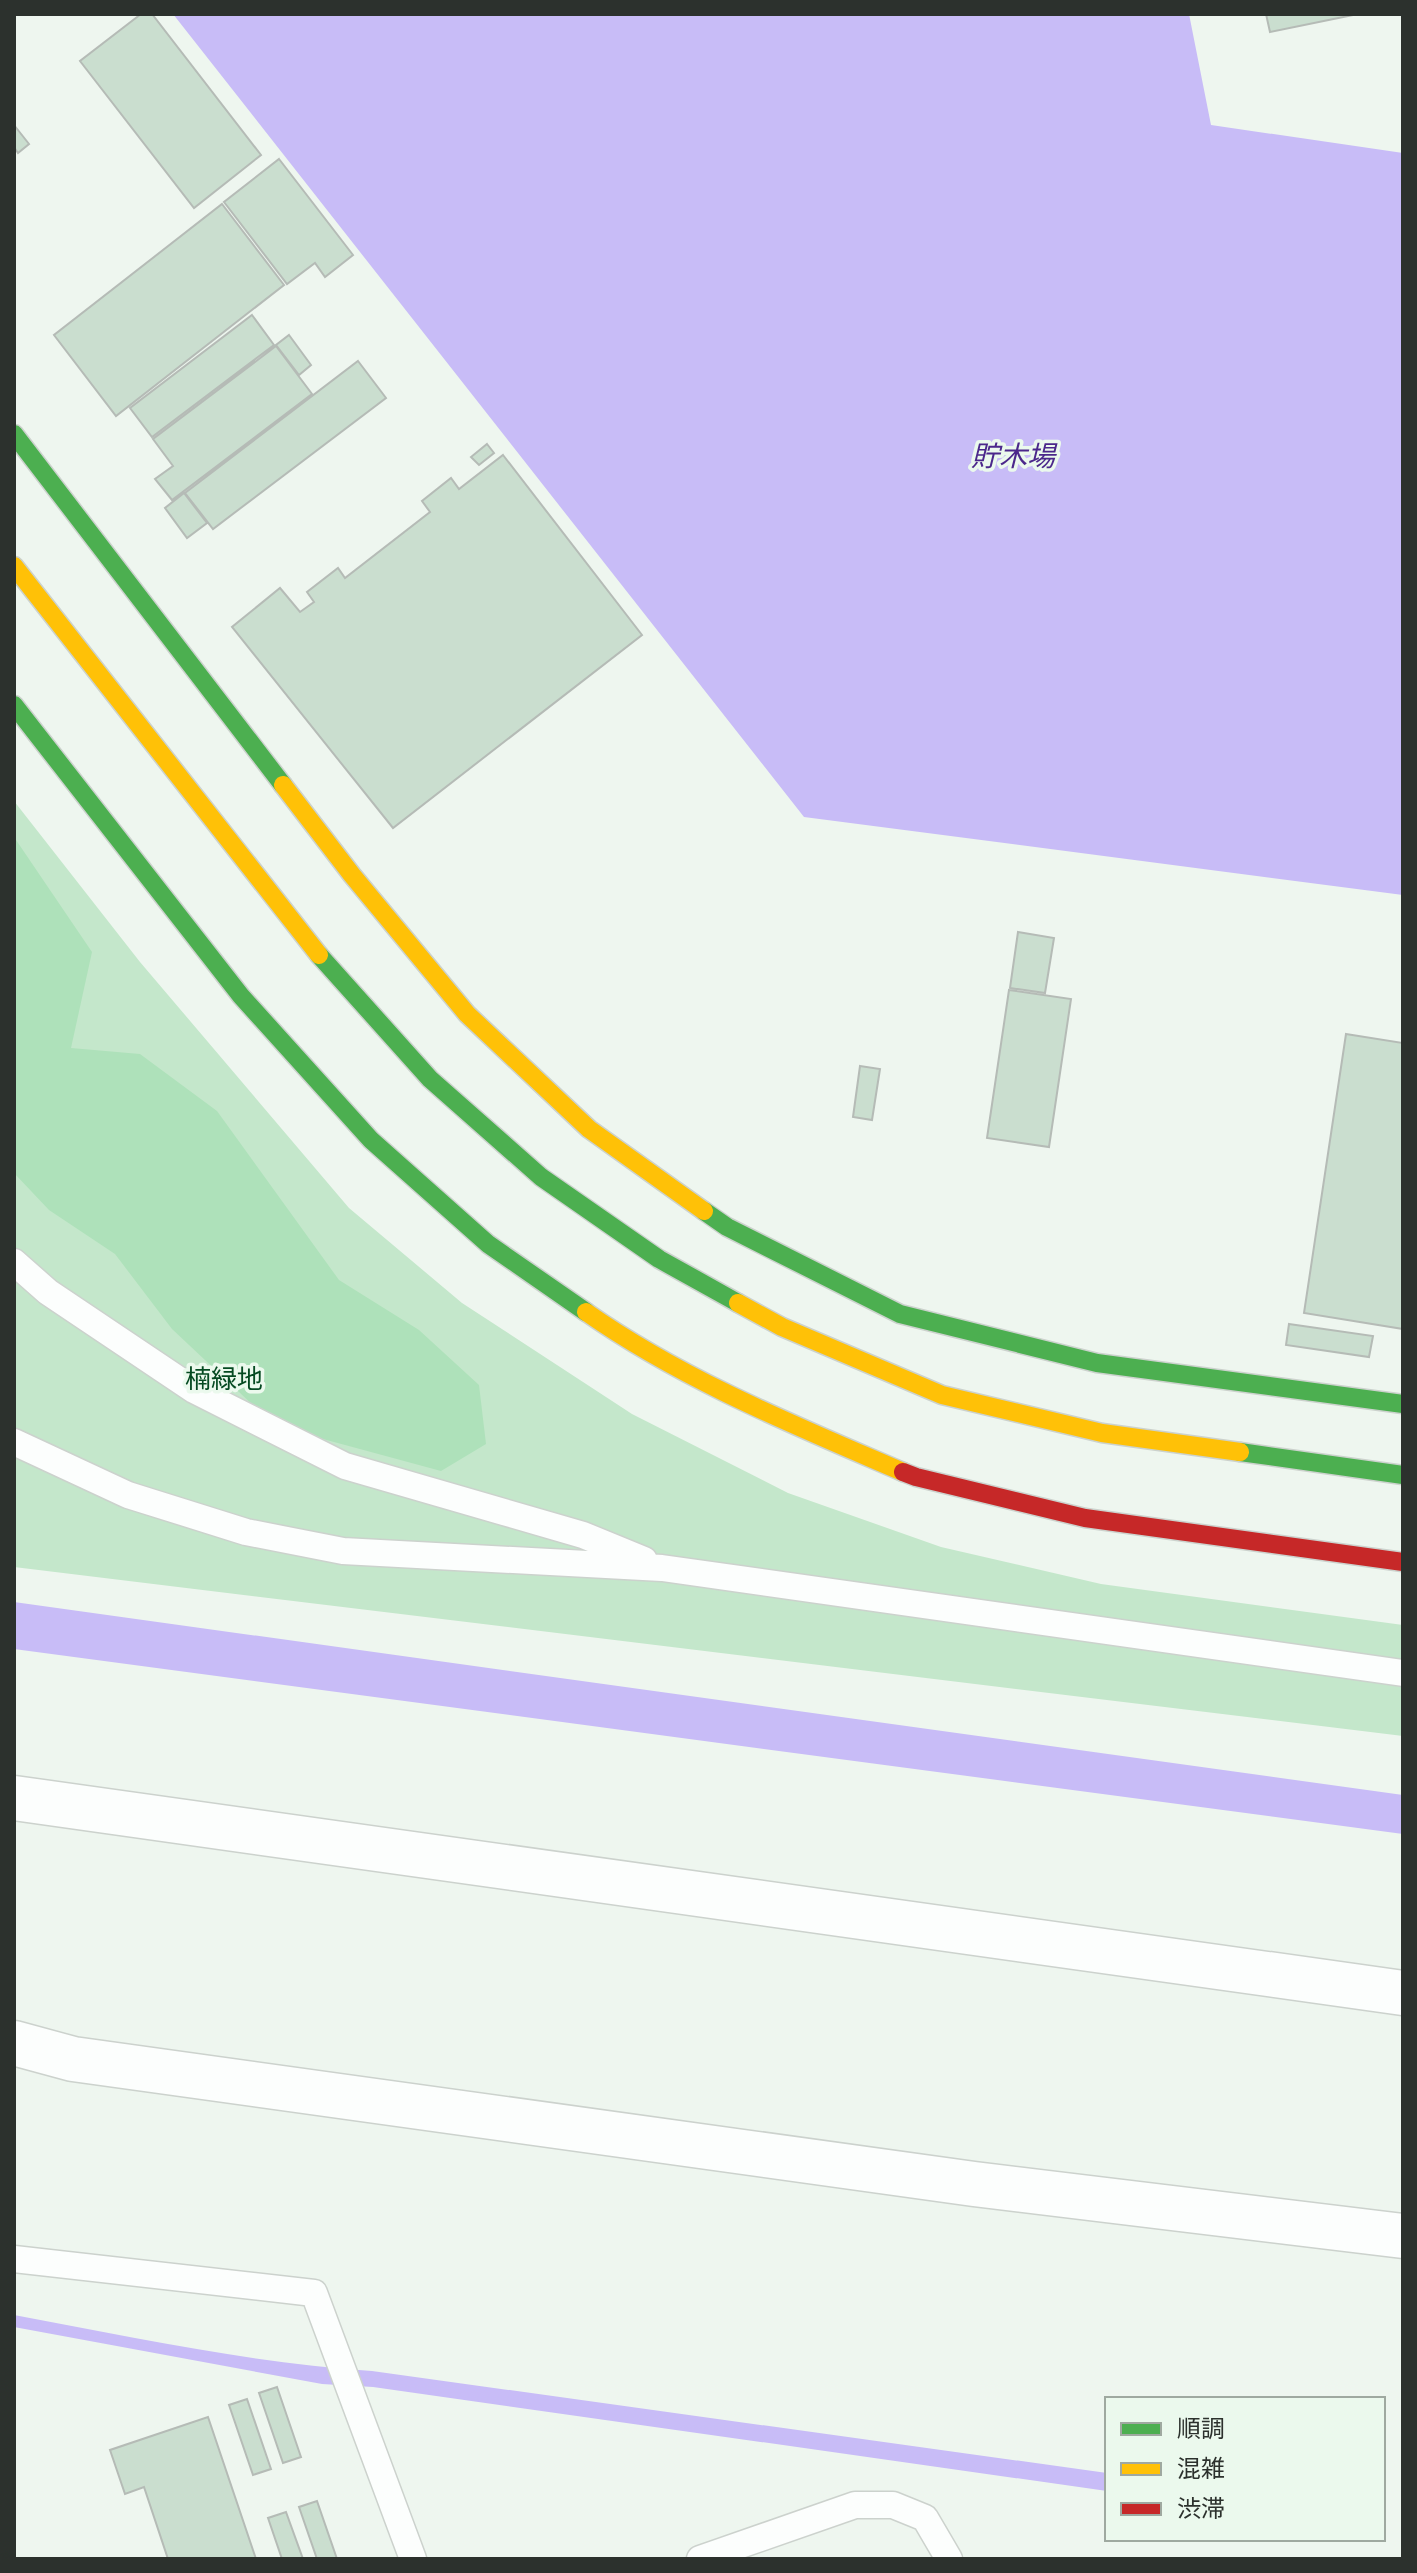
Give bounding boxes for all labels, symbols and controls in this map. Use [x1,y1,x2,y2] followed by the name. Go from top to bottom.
[971,440,1058,473] water label: 貯木場
[185,1364,263,1394] park label: 楠緑地
[1105,2397,1385,2541] legend
[1177,2415,1225,2443] text: 順調
[1177,2455,1225,2483] text: 混雑
[1177,2495,1225,2523] text: 渋滞

